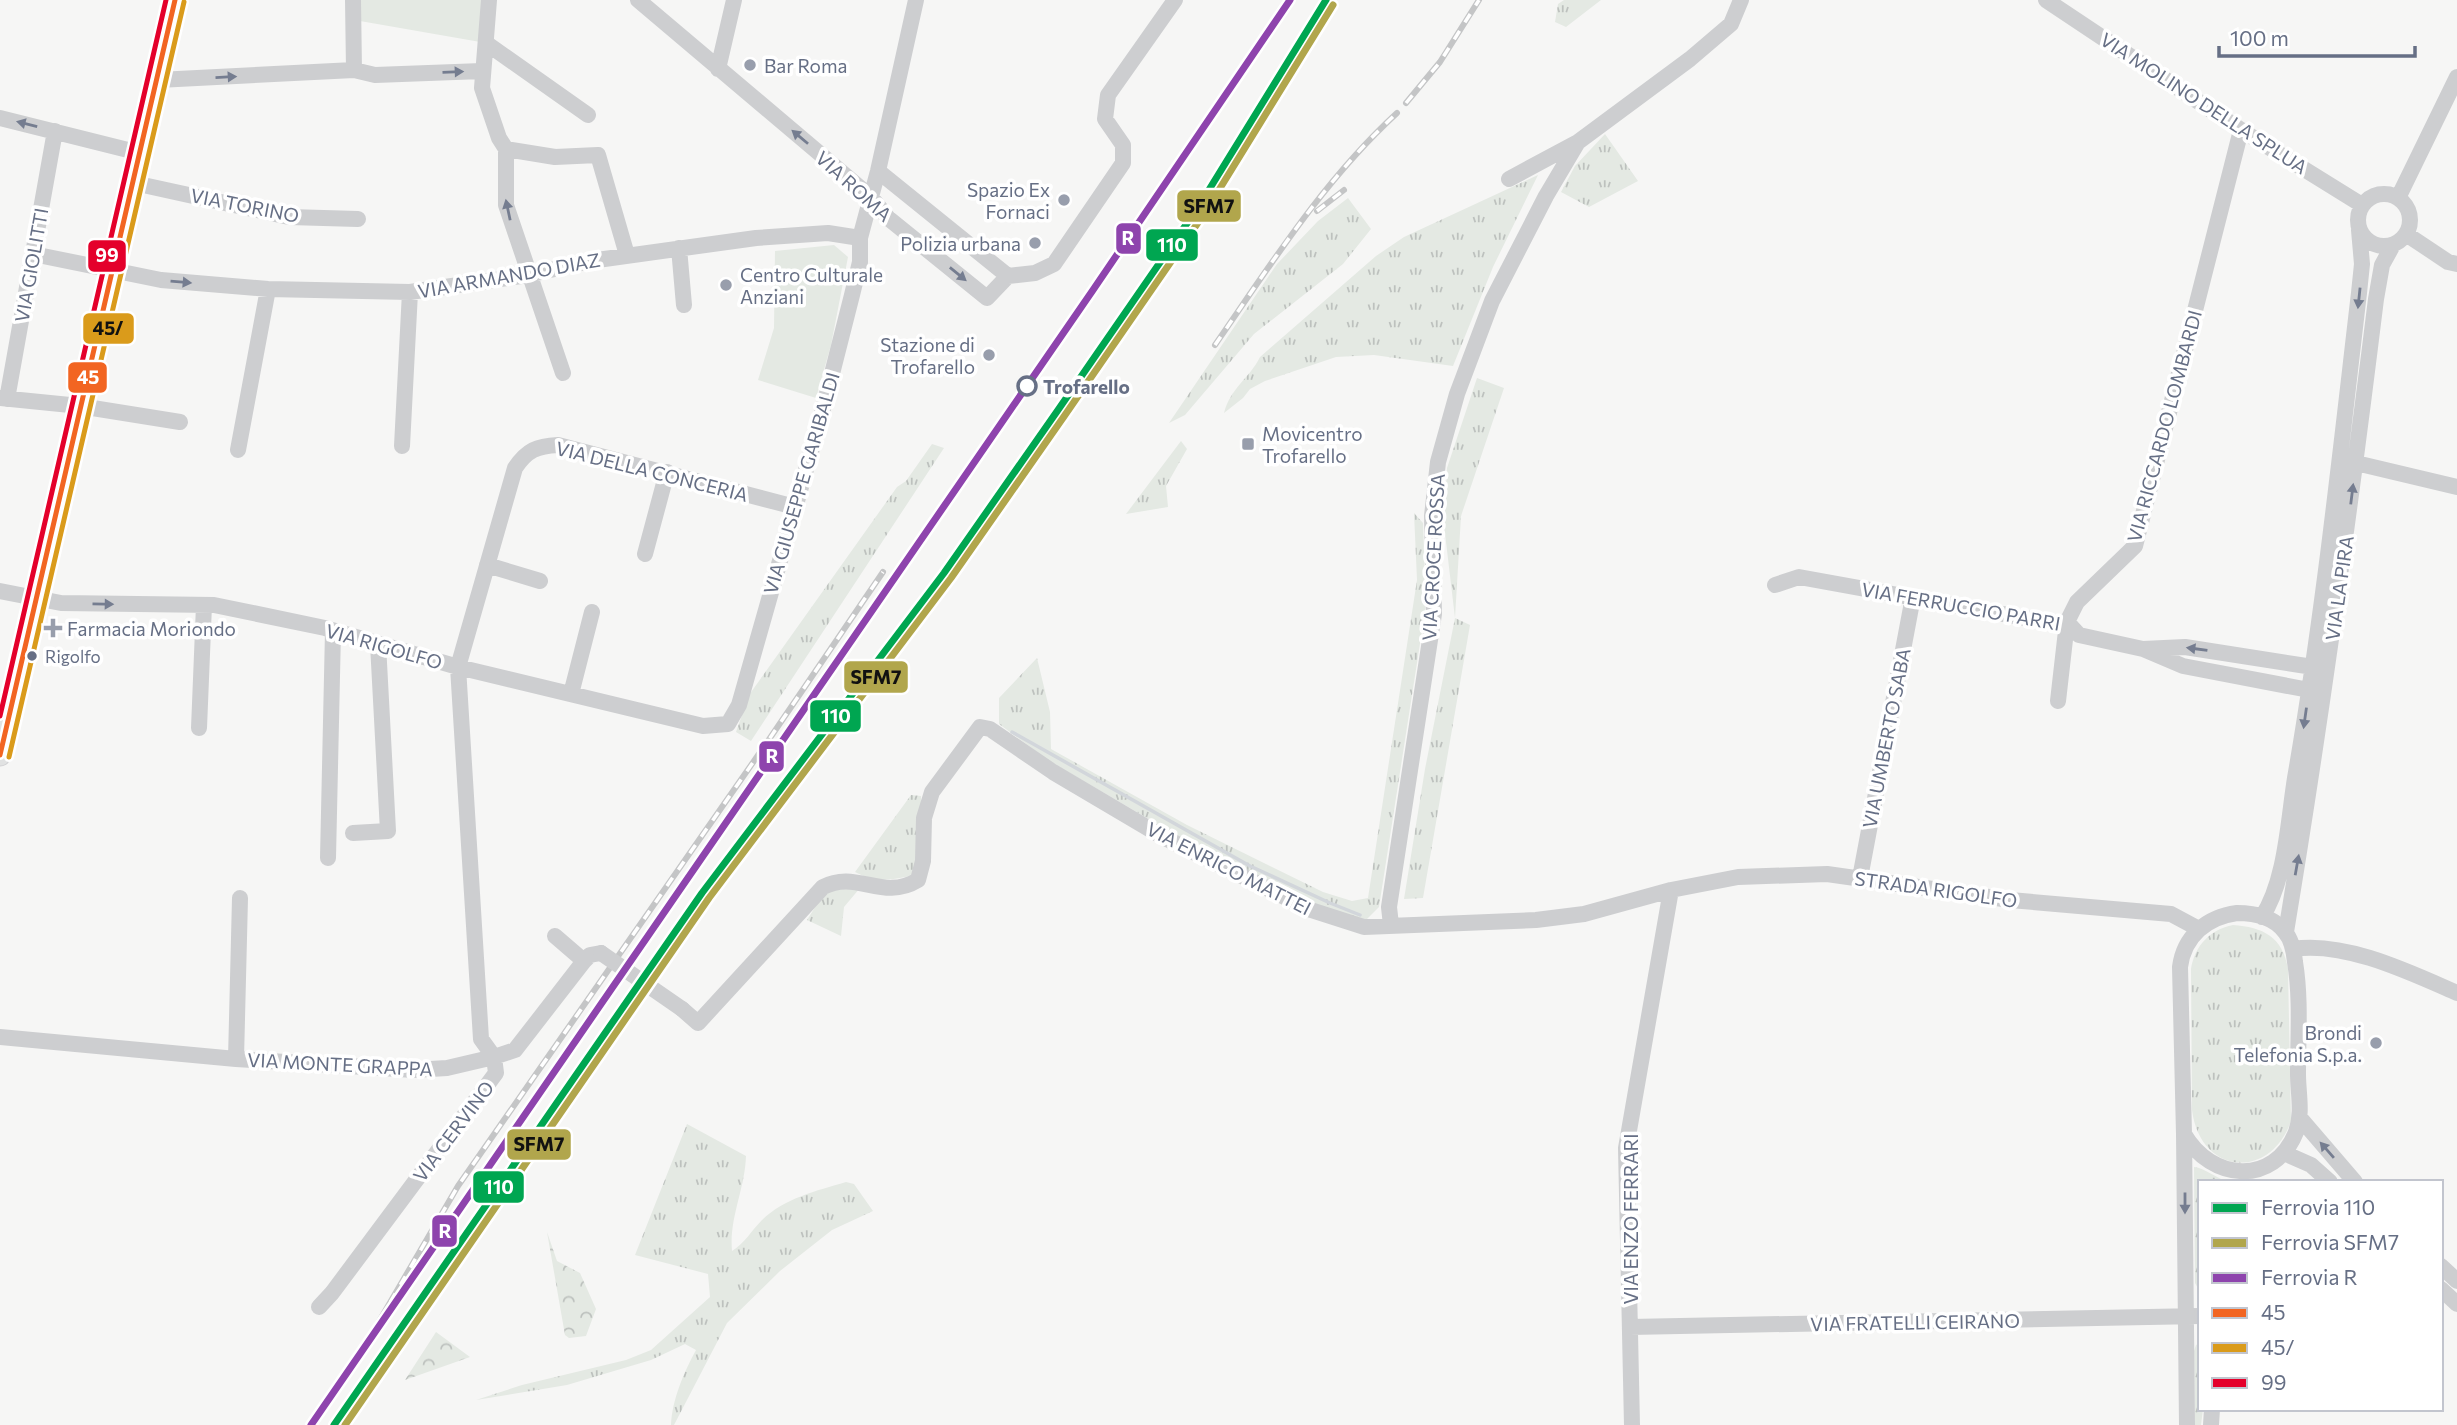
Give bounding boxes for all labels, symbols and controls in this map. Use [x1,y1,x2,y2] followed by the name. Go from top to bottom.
[2219,14,2415,58] scale bar
[2230,25,2289,50] text: 100 m
[2096,27,2312,179] street label: VIA MOLINO DELLA SPLUA
[764,54,847,77] place label: Bar Roma
[742,57,758,73] marker: Bar Roma
[442,67,464,78] one-way arrow
[215,71,237,82] one-way arrow
[16,118,38,129] one-way arrow
[791,130,809,145] one-way arrow
[811,146,897,226] street label: VIA ROMA
[967,178,1050,223] place label: Spazio Ex Fornaci
[189,183,301,227] street label: VIA TORINO
[1176,189,1242,223] line badge: SFM7
[1056,192,1072,208] marker: Spazio Ex Fornaci
[1183,194,1235,217] text: SFM7
[503,199,514,221] one-way arrow
[10,206,52,324] street label: VIA GIOLITTI
[1115,222,1142,255] line badge: R
[1121,226,1135,249] text: R
[1145,228,1199,262] line badge: 110
[900,232,1021,255] place label: Polizia urbana
[1157,233,1187,256] text: 110
[1027,235,1043,251] marker: Polizia urbana
[87,239,127,273] line badge: 99
[95,243,119,266] text: 99
[416,248,602,302] street label: VIA ARMANDO DIAZ
[740,263,883,308] place label: Centro Culturale Anziani
[949,267,967,282] one-way arrow
[170,277,192,288] one-way arrow
[718,277,734,293] marker: Centro Culturale Anziani
[2353,287,2364,309] one-way arrow
[2122,307,2206,545] street label: VIA RICCARDO LOMBARDI
[82,312,135,345] line badge: 45/
[93,316,124,339] text: 45/
[880,333,975,378] place label: Stazione di Trofarello
[981,347,997,363] marker: Stazione di Trofarello
[67,361,108,394] line badge: 45
[77,365,99,388] text: 45
[758,369,844,597] street label: VIA GIUSEPPE GARIBALDI
[1043,375,1130,398] place label: Trofarello
[1017,376,1037,396] marker: Trofarello
[1262,422,1363,467] place label: Movicentro Trofarello
[554,436,750,506] street label: VIA DELLA CONCERIA
[1240,436,1256,452] marker: Movicentro Trofarello
[1417,473,1449,641] street label: VIA CROCE ROSSA
[2347,483,2358,505] one-way arrow
[2320,534,2358,642] street label: VIA LA PIRA
[1860,577,2062,635] street label: VIA FERRUCCIO PARRI
[92,598,114,610] one-way arrow
[67,617,236,640] place label: Farmacia Moriondo
[323,618,445,674] street label: VIA RIGOLFO
[45,620,61,636] marker: Farmacia Moriondo
[2186,643,2208,654] one-way arrow
[45,646,101,667] place label: Rigolfo
[1857,646,1915,830] street label: VIA UMBERTO SABA
[25,649,39,663] marker: Rigolfo
[843,660,909,694] line badge: SFM7
[850,665,902,688] text: SFM7
[809,699,862,733] line badge: 110
[821,704,851,727] text: 110
[2300,707,2311,729] one-way arrow
[758,740,785,773] line badge: R
[765,744,779,767] text: R
[1143,817,1315,919] street label: VIA ENRICO MATTEI
[2292,854,2303,876] one-way arrow
[1853,866,2019,912] street label: STRADA RIGOLFO
[2234,1021,2362,1066] place label: Brondi Telefonia S.p.a.
[2368,1035,2384,1051] marker: Brondi Telefonia S.p.a.
[247,1048,433,1080] street label: VIA MONTE GRAPPA
[408,1076,498,1186] street label: VIA CERVINO
[506,1128,572,1161] line badge: SFM7
[513,1132,565,1155] text: SFM7
[1619,1133,1642,1305] street label: VIA ENZO FERRARI
[2320,1142,2335,1159] one-way arrow
[472,1170,525,1204] line badge: 110
[484,1175,514,1198] text: 110
[2198,1180,2443,1411] legend
[2179,1192,2190,1214] one-way arrow
[2261,1194,2375,1219] text: Ferrovia 110
[431,1214,458,1248] line badge: R
[438,1219,452,1242] text: R
[2261,1229,2399,1254] text: Ferrovia SFM7
[2261,1264,2358,1289] text: Ferrovia R
[2261,1299,2286,1324] text: 45
[1810,1309,2020,1335] street label: VIA FRATELLI CEIRANO
[2261,1334,2295,1359] text: 45/
[2261,1369,2287,1394] text: 99

